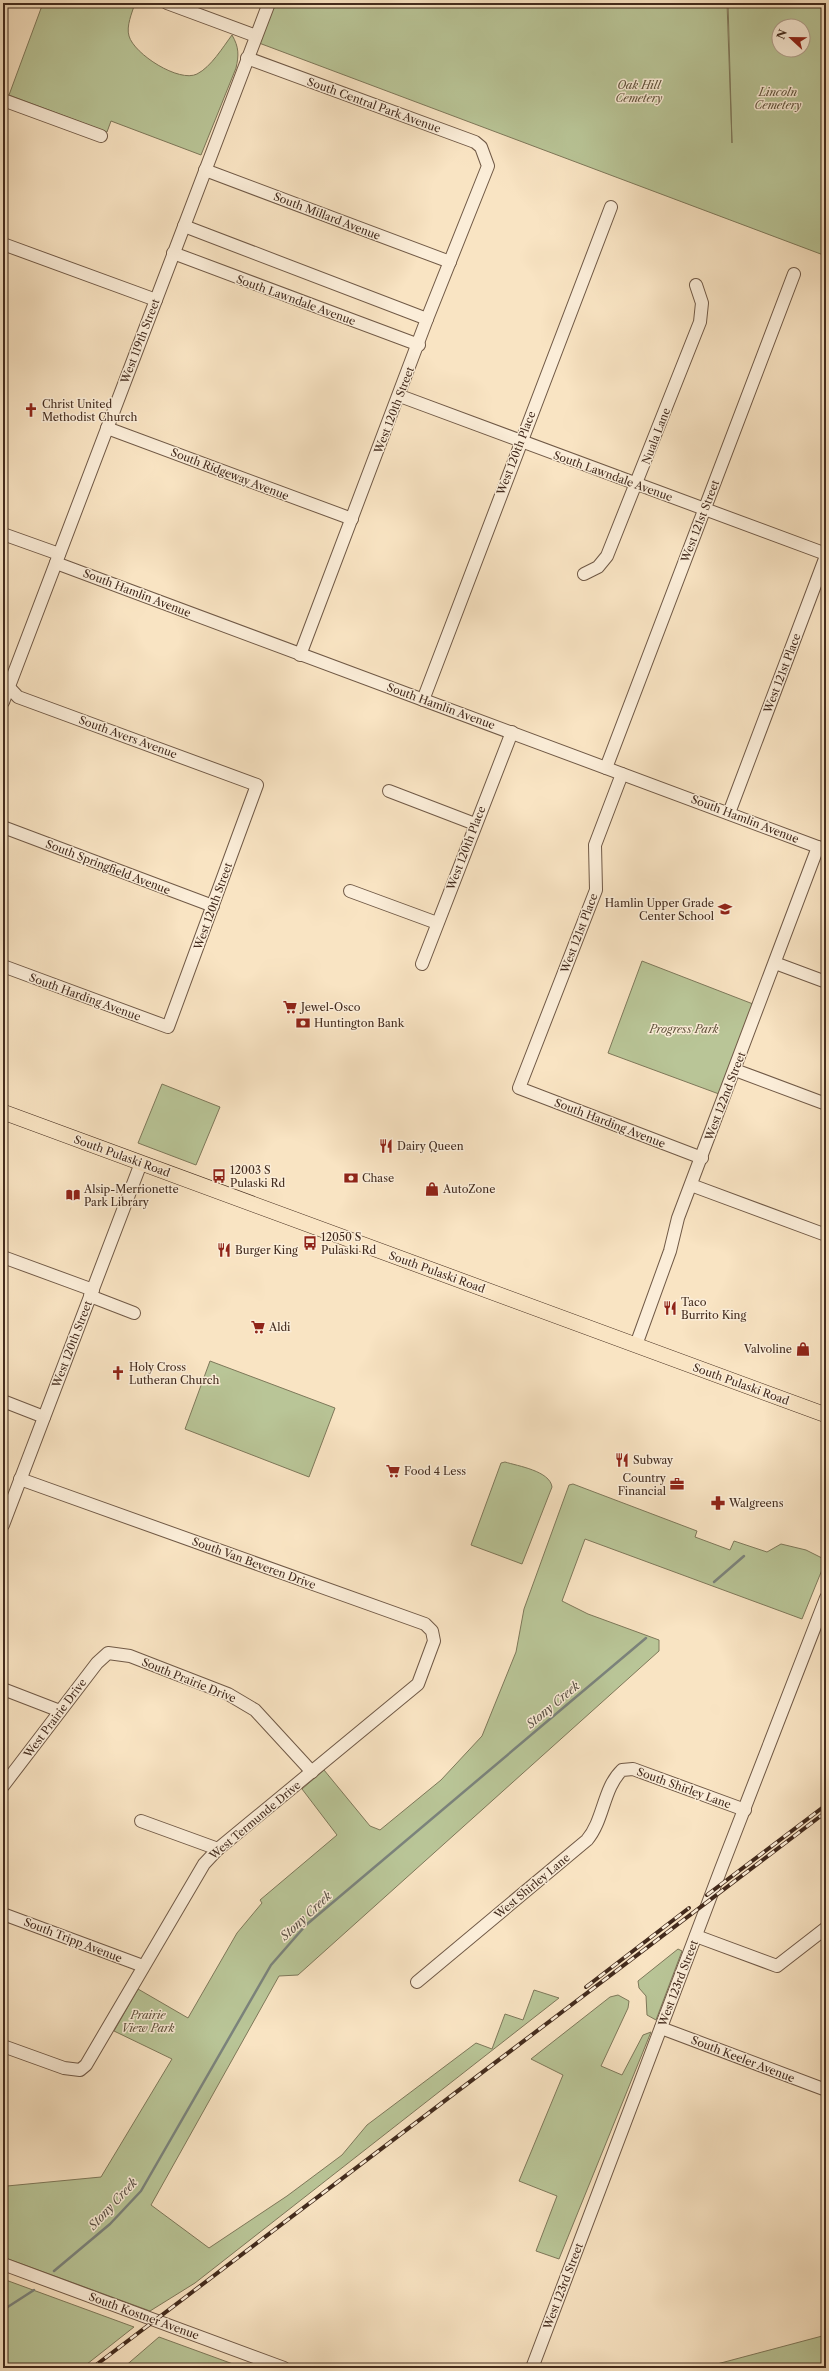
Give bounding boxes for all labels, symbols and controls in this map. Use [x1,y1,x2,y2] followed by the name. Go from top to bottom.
[771,18,811,58] north arrow
[773,27,790,41] text: N
[305,74,443,136] street label: South Central Park Avenue
[615,78,663,105] park label: Oak Hill Cemetery
[754,85,802,112] park label: Lincoln Cemetery
[272,189,382,243] street label: South Millard Avenue
[234,272,358,328] street label: South Lawndale Avenue
[117,297,163,386] street label: West 119th Street
[371,365,417,456] street label: West 120th Street
[42,397,138,424] place label: Christ United Methodist Church
[23,402,39,418] church icon: Christ United Methodist Church
[639,406,673,466] street label: Nuala Lane
[493,409,538,498] street label: West 120th Place
[169,445,291,503] street label: South Ridgeway Avenue
[551,448,675,504] street label: South Lawndale Avenue
[677,478,722,565] street label: West 121st Street
[81,566,193,620] street label: South Hamlin Avenue
[760,631,804,716] street label: West 121st Place
[385,680,497,732] street label: South Hamlin Avenue
[77,713,179,761] street label: South Avers Avenue
[689,792,801,846] street label: South Hamlin Avenue
[443,804,488,893] street label: West 120th Place
[44,837,172,897] street label: South Springfield Avenue
[190,860,235,952] street label: West 120th Street
[557,891,601,976] street label: West 121st Place
[605,896,715,923] place label: Hamlin Upper Grade Center School
[717,901,733,917] school or university icon: Hamlin Upper Grade Center School
[27,970,143,1024] street label: South Harding Avenue
[282,999,298,1015] supermarket icon: Jewel-Osco
[299,1000,361,1014] place label: Jewel-Osco
[295,1015,311,1031] bank icon: Huntington Bank
[314,1016,405,1030] place label: Huntington Bank
[649,1022,719,1036] park label: Progress Park
[701,1050,748,1143] street label: West 122nd Street
[553,1095,667,1151] street label: South Harding Avenue
[72,1132,172,1180] street label: South Pulaski Road
[378,1138,394,1154] restaurant icon: Dairy Queen
[397,1139,464,1153] place label: Dairy Queen
[230,1163,286,1190] place label: 12003 S Pulaski Rd
[211,1168,227,1184] bus stop icon: 12003 S Pulaski Rd
[343,1170,359,1186] bank icon: Chase
[362,1171,394,1185] place label: Chase
[424,1181,440,1197] shop icon: AutoZone
[83,1182,179,1209] place label: Alsip-Merrionette Park Library
[442,1182,495,1196] place label: AutoZone
[65,1187,81,1203] library icon: Alsip-Merrionette Park Library
[321,1230,377,1257] place label: 12050 S Pulaski Rd
[302,1235,318,1251] bus stop icon: 12050 S Pulaski Rd
[216,1242,232,1258] restaurant icon: Burger King
[235,1243,298,1257] place label: Burger King
[387,1248,487,1296] street label: South Pulaski Road
[681,1295,746,1322] place label: Taco Burrito King
[49,1299,95,1390] street label: West 120th Street
[662,1300,678,1316] restaurant icon: Taco Burrito King
[250,1319,266,1335] supermarket icon: Aldi
[268,1320,291,1334] place label: Aldi
[795,1341,811,1357] shop icon: Valvoline
[743,1342,792,1356] place label: Valvoline
[129,1360,220,1387] place label: Holy Cross Lutheran Church
[691,1360,791,1408] street label: South Pulaski Road
[110,1365,126,1381] church icon: Holy Cross Lutheran Church
[614,1452,630,1468] restaurant icon: Subway
[633,1453,674,1467] place label: Subway
[385,1463,401,1479] supermarket icon: Food 4 Less
[404,1464,466,1478] place label: Food 4 Less
[618,1471,667,1498] place label: Country Financial
[669,1476,685,1492] office icon: Country Financial
[710,1495,726,1511] pharmacy icon: Walgreens
[728,1496,784,1510] place label: Walgreens
[190,1534,318,1592] street label: South Van Beveren Drive
[140,1655,238,1705] street label: South Prairie Drive
[20,1676,89,1761] street label: West Prairie Drive
[522,1678,583,1732] water label: Stony Creek
[635,1764,733,1812] street label: South Shirley Lane
[206,1778,303,1863] street label: West Termunde Drive
[491,1850,573,1922] street label: West Shirley Lane
[276,1888,335,1944] water label: Stony Creek
[22,1915,124,1965] street label: South Tripp Avenue
[655,1938,701,2029] street label: West 123rd Street
[122,2008,175,2035] park label: Prairie View Park
[689,2033,797,2085] street label: South Keeler Avenue
[84,2174,141,2233] water label: Stony Creek
[540,2241,586,2332] street label: West 123rd Street
[87,2290,201,2342] street label: South Kostner Avenue

